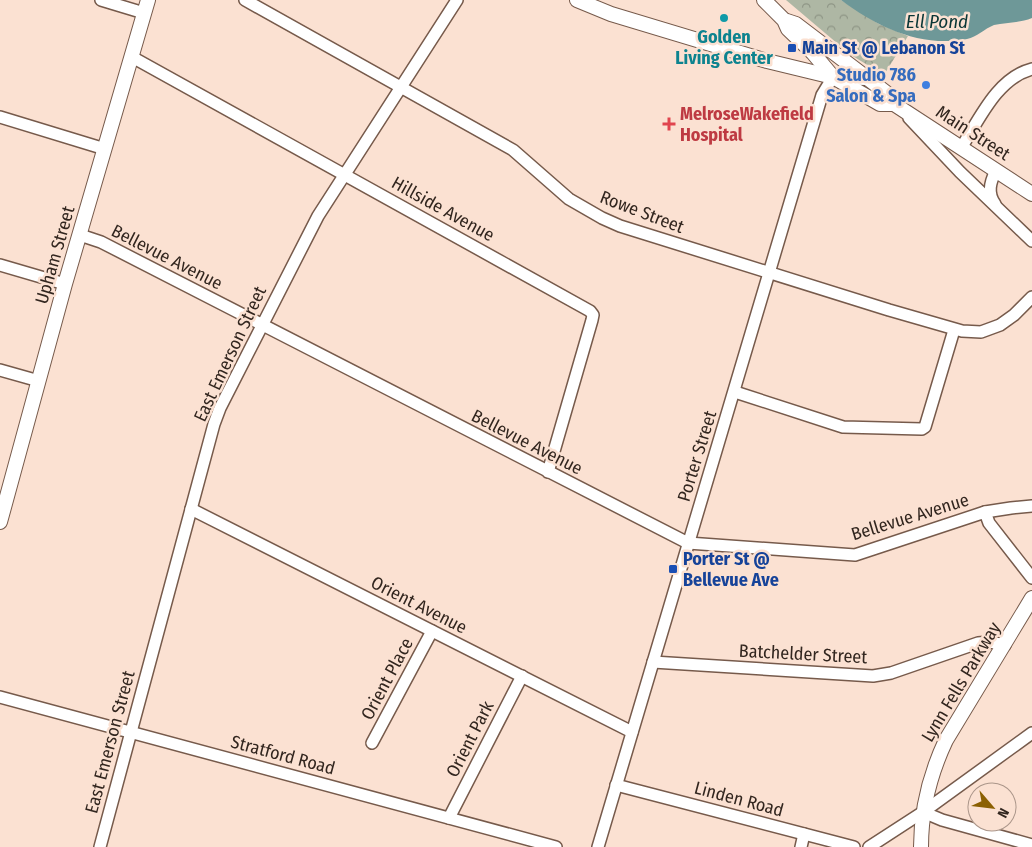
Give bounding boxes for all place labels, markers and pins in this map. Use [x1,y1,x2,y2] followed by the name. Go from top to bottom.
[718,12,730,24] marker: Golden Living Center
[675,26,773,69] place label: Golden Living Center
[802,37,966,59] place label: Main St @ Lebanon St
[786,42,798,54] marker: Main St @ Lebanon St
[826,64,916,107] place label: Studio 786 Salon & Spa
[920,79,932,91] marker: Studio 786 Salon & Spa
[680,103,814,146] place label: MelroseWakefield Hospital
[662,117,676,131] marker: MelroseWakefield Hospital
[683,548,779,591] place label: Porter St @ Bellevue Ave
[667,563,679,575] marker: Porter St @ Bellevue Ave

